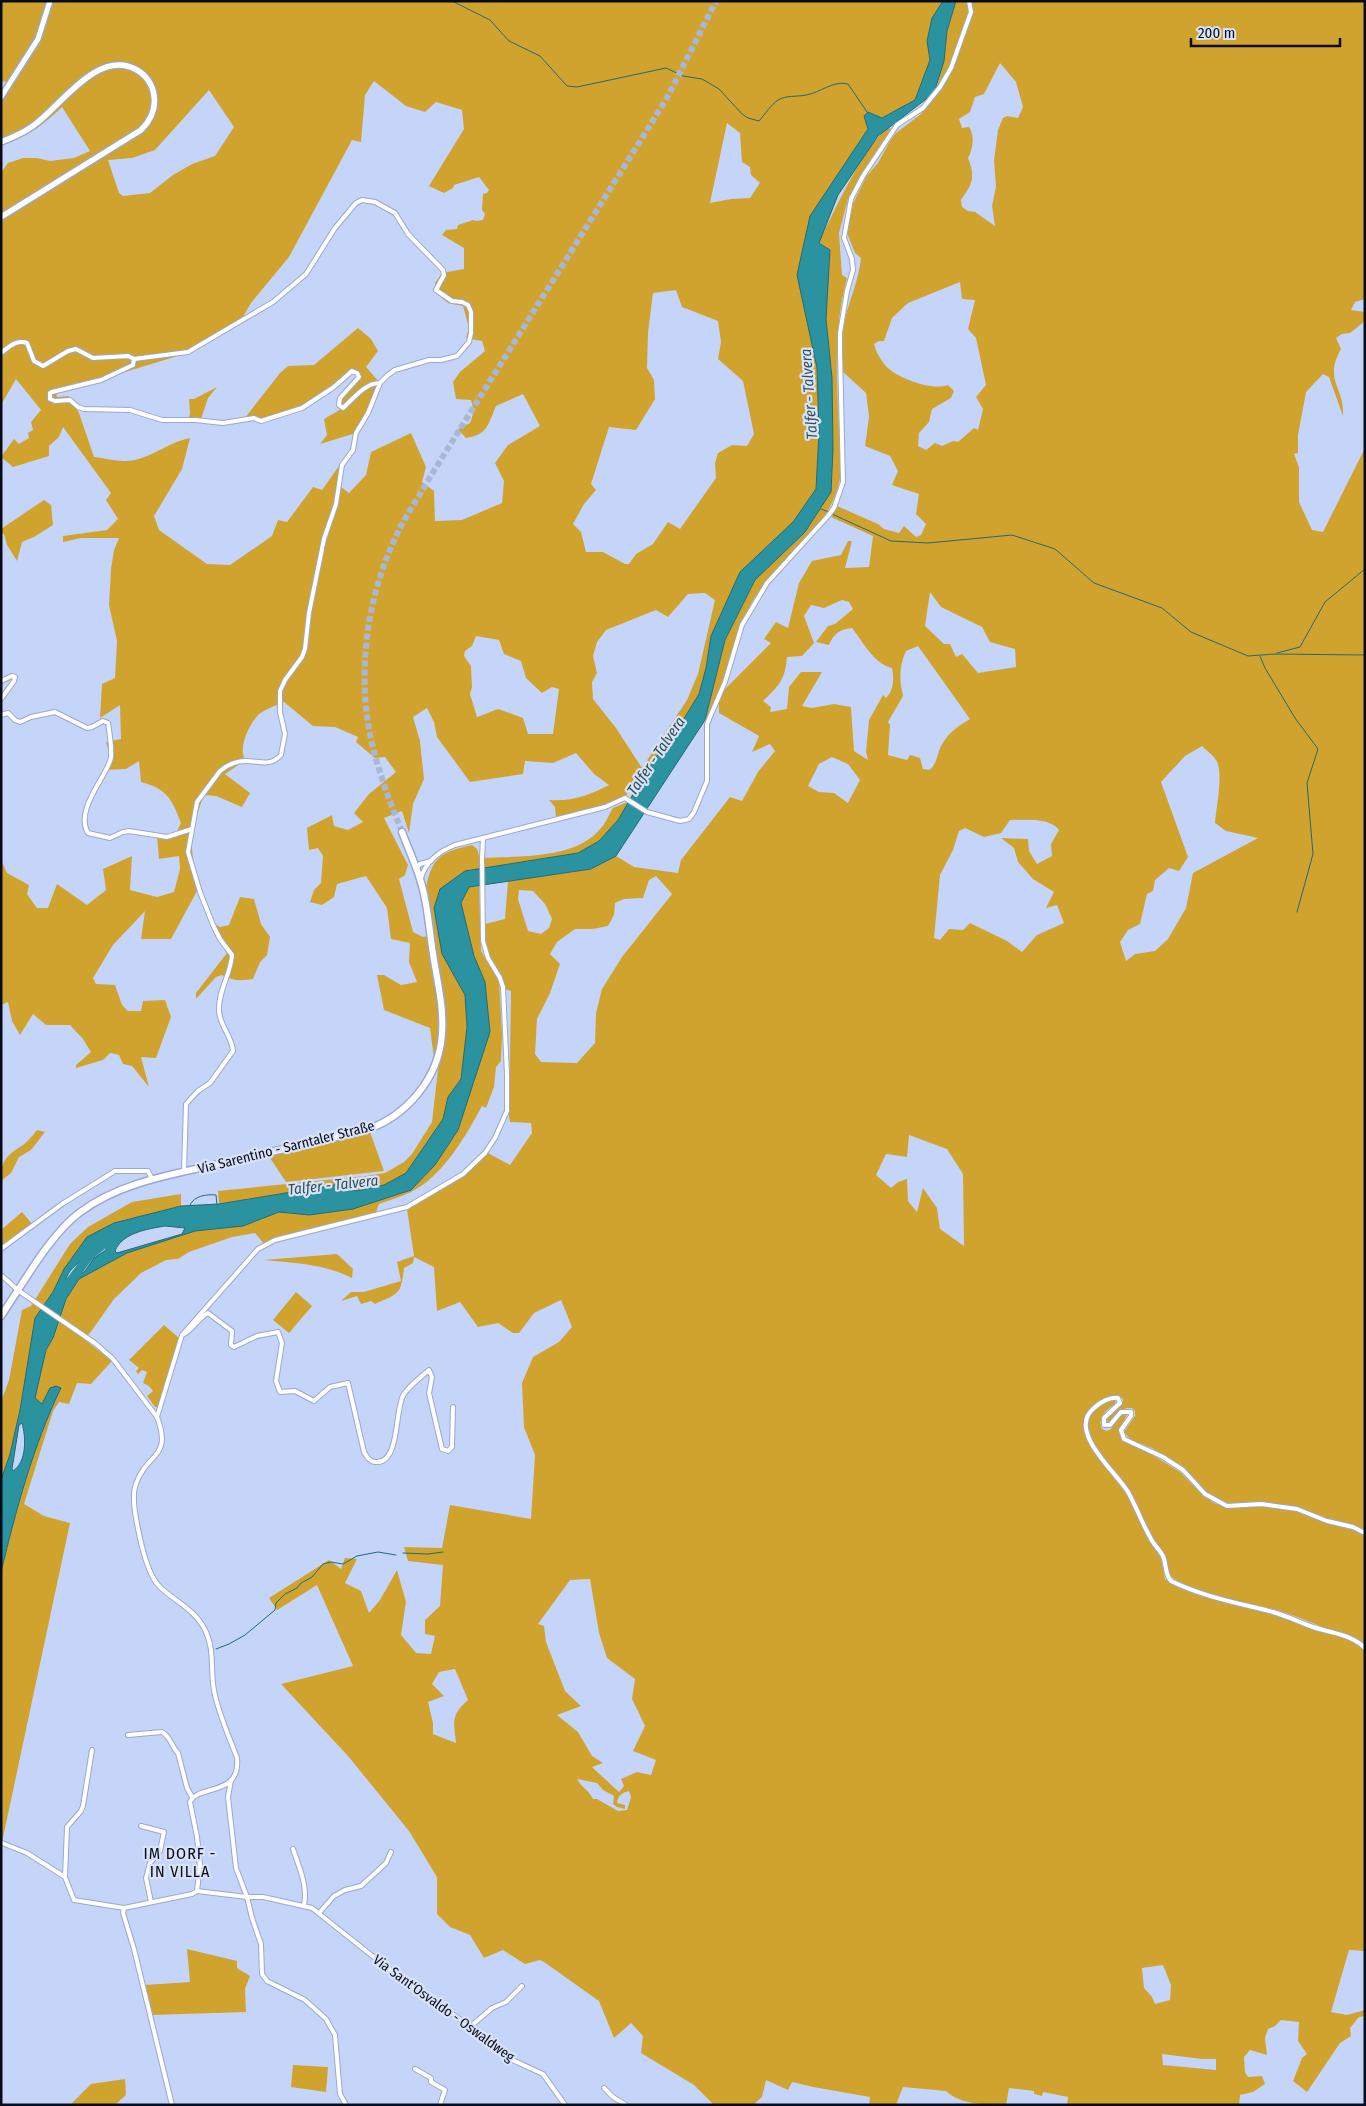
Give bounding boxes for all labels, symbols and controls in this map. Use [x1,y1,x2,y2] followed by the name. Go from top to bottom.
[1191,15,1340,47] scale bar
[1198,24,1235,42] text: 200 m
[797,348,821,440] water label: Talfer - Talvera
[623,713,689,799] water label: Talfer - Talvera
[196,1117,376,1178] street label: Via Sarentino - Sarntaler Straße
[287,1171,379,1199] water label: Talfer - Talvera
[143,1844,217,1881] district label: IM DORF - IN VILLA
[370,1951,518,2066] street label: Via Sant'Osvaldo - Oswaldweg

